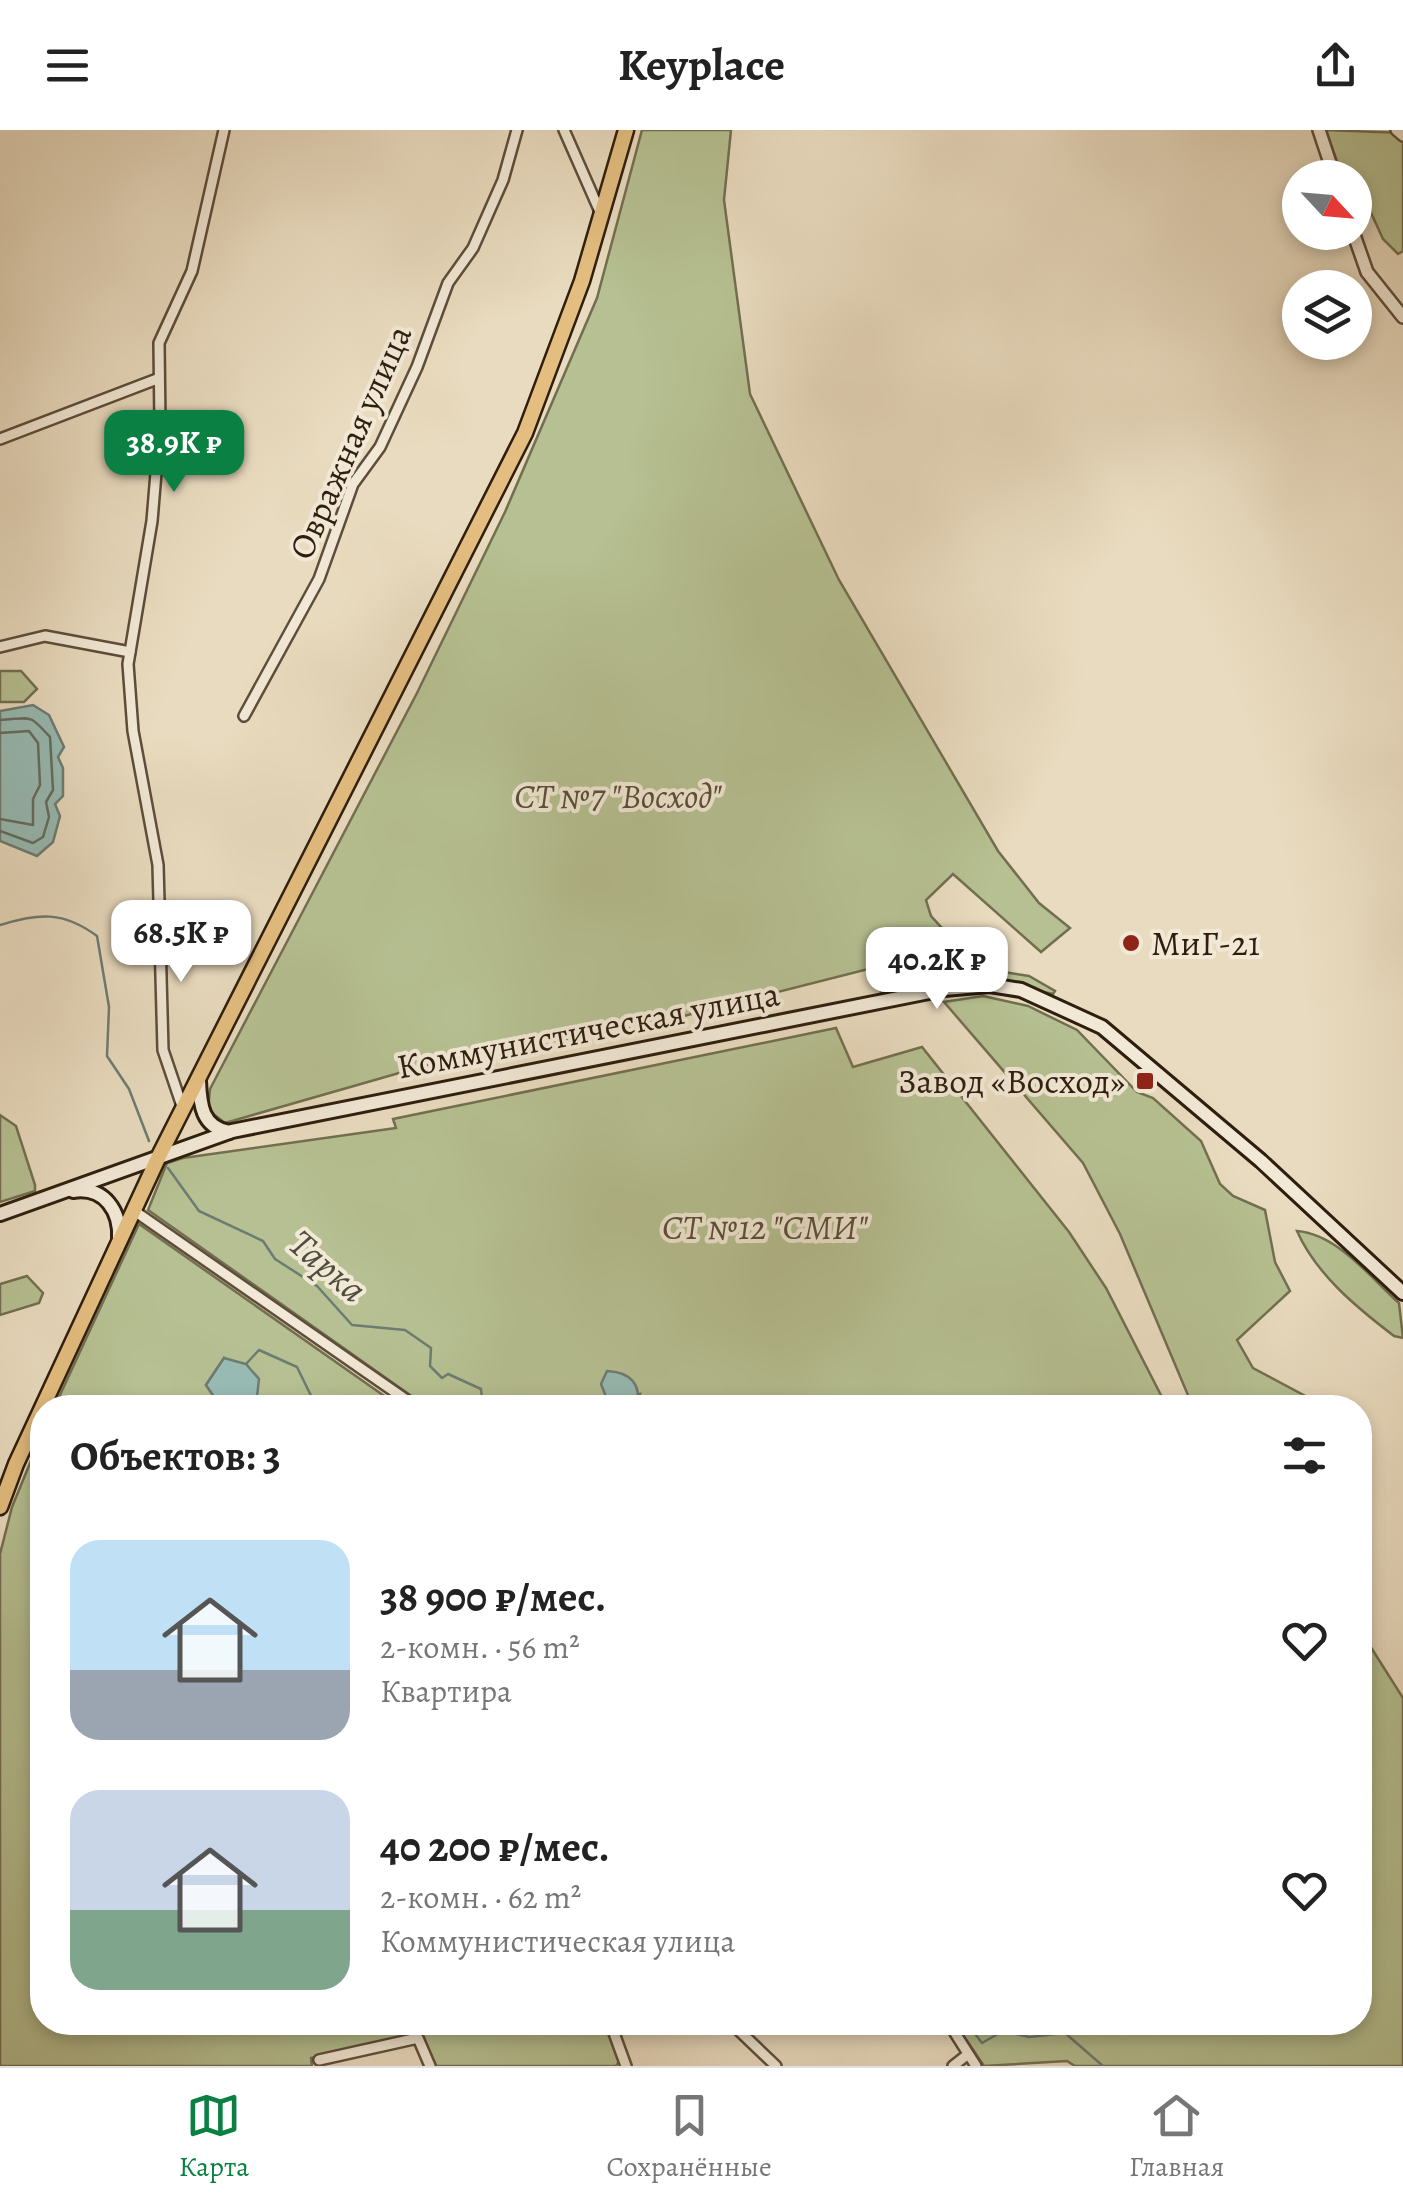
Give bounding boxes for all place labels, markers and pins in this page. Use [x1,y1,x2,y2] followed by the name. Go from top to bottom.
[82,410,266,495] pin: 38.9K ₽
[89,900,273,985] pin: 68.5K ₽
[1151,919,1260,967] place label: МиГ-21
[845,927,1029,1012] pin: 40.2K ₽
[1120,932,1142,954] marker: МиГ-21
[898,1057,1125,1105] place label: Завод «Восход»
[1134,1070,1156,1092] marker: Завод «Восход»

